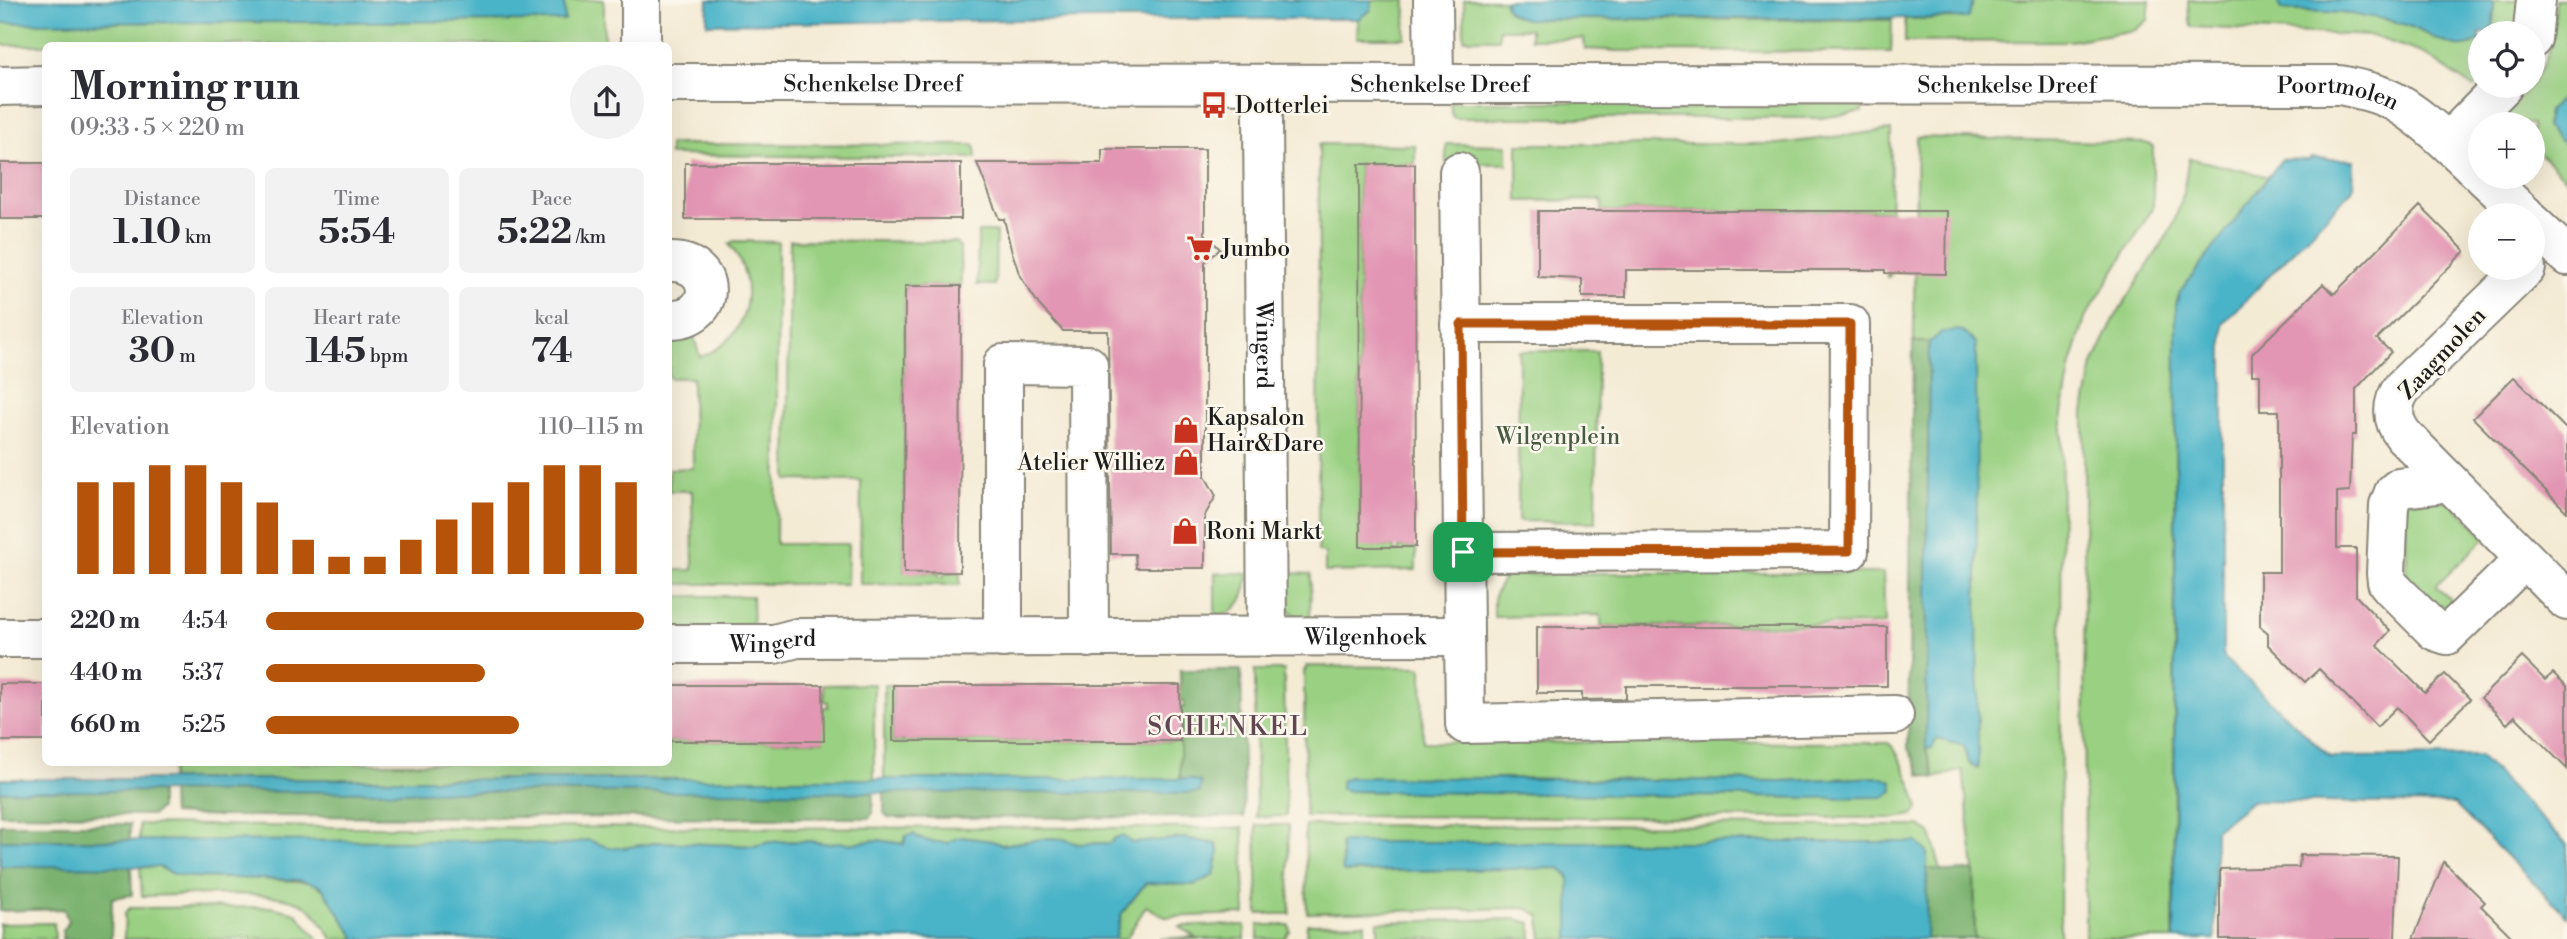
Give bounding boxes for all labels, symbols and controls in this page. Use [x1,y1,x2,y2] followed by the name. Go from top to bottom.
[2468,21,2545,280] map controls
[2468,21,2545,98] button: locate
[70,64,300,111] text: Morning run
[570,65,644,139] button: share
[783,70,965,98] street label: Schenkelse Dreef
[1350,71,1532,99] street label: Schenkelse Dreef
[1917,71,2099,100] street label: Schenkelse Dreef
[2277,71,2404,117] street label: Poortmolen
[1199,90,1229,120] bus stop icon: Dotterlei
[1235,92,1329,120] place label: Dotterlei
[2468,112,2545,189] button: +
[70,114,245,142] text: 09:33 · 5 × 220 m
[124,187,201,211] text: Distance
[334,187,380,211] text: Time
[531,187,572,211] text: Pace
[2468,203,2545,280] button: −
[113,211,181,254] text: 1.10
[318,211,396,254] text: 5:54
[497,211,572,254] text: 5:22
[181,225,212,249] text: km
[572,225,606,249] text: /km
[1185,233,1215,263] supermarket icon: Jumbo
[1220,235,1290,263] place label: Jumbo
[1249,300,1278,389] street label: Wingerd
[2393,302,2493,405] street label: Zaagmolen
[121,306,203,330] text: Elevation
[313,306,401,330] text: Heart rate
[534,306,569,330] text: kcal
[129,330,175,373] text: 30
[306,330,366,373] text: 145
[531,330,573,373] text: 74
[175,344,196,368] text: m
[366,344,408,368] text: bpm
[1207,404,1324,458] place label: Kapsalon Hair&Dare
[70,413,170,441] text: Elevation
[538,413,644,441] text: 110–115 m
[1171,415,1201,445] shop icon: Kapsalon Hair&Dare
[1495,423,1620,451] park label: Wilgenplein
[1171,447,1201,477] shop icon: Atelier Williez
[1016,449,1165,477] place label: Atelier Williez
[1170,516,1200,546] shop icon: Roni Markt
[1206,518,1322,546] place label: Roni Markt
[1433,522,1493,582] pin
[1444,533,1482,571] icon: arrive
[70,607,140,635] text: 220 m
[182,607,228,635] text: 4:54
[1303,623,1427,651] street label: Wilgenhoek
[728,625,816,659] street label: Wingerd
[70,659,143,687] text: 440 m
[182,659,224,687] text: 5:37
[70,711,140,739] text: 660 m
[182,711,226,739] text: 5:25
[1147,711,1309,743] district label: SCHENKEL

